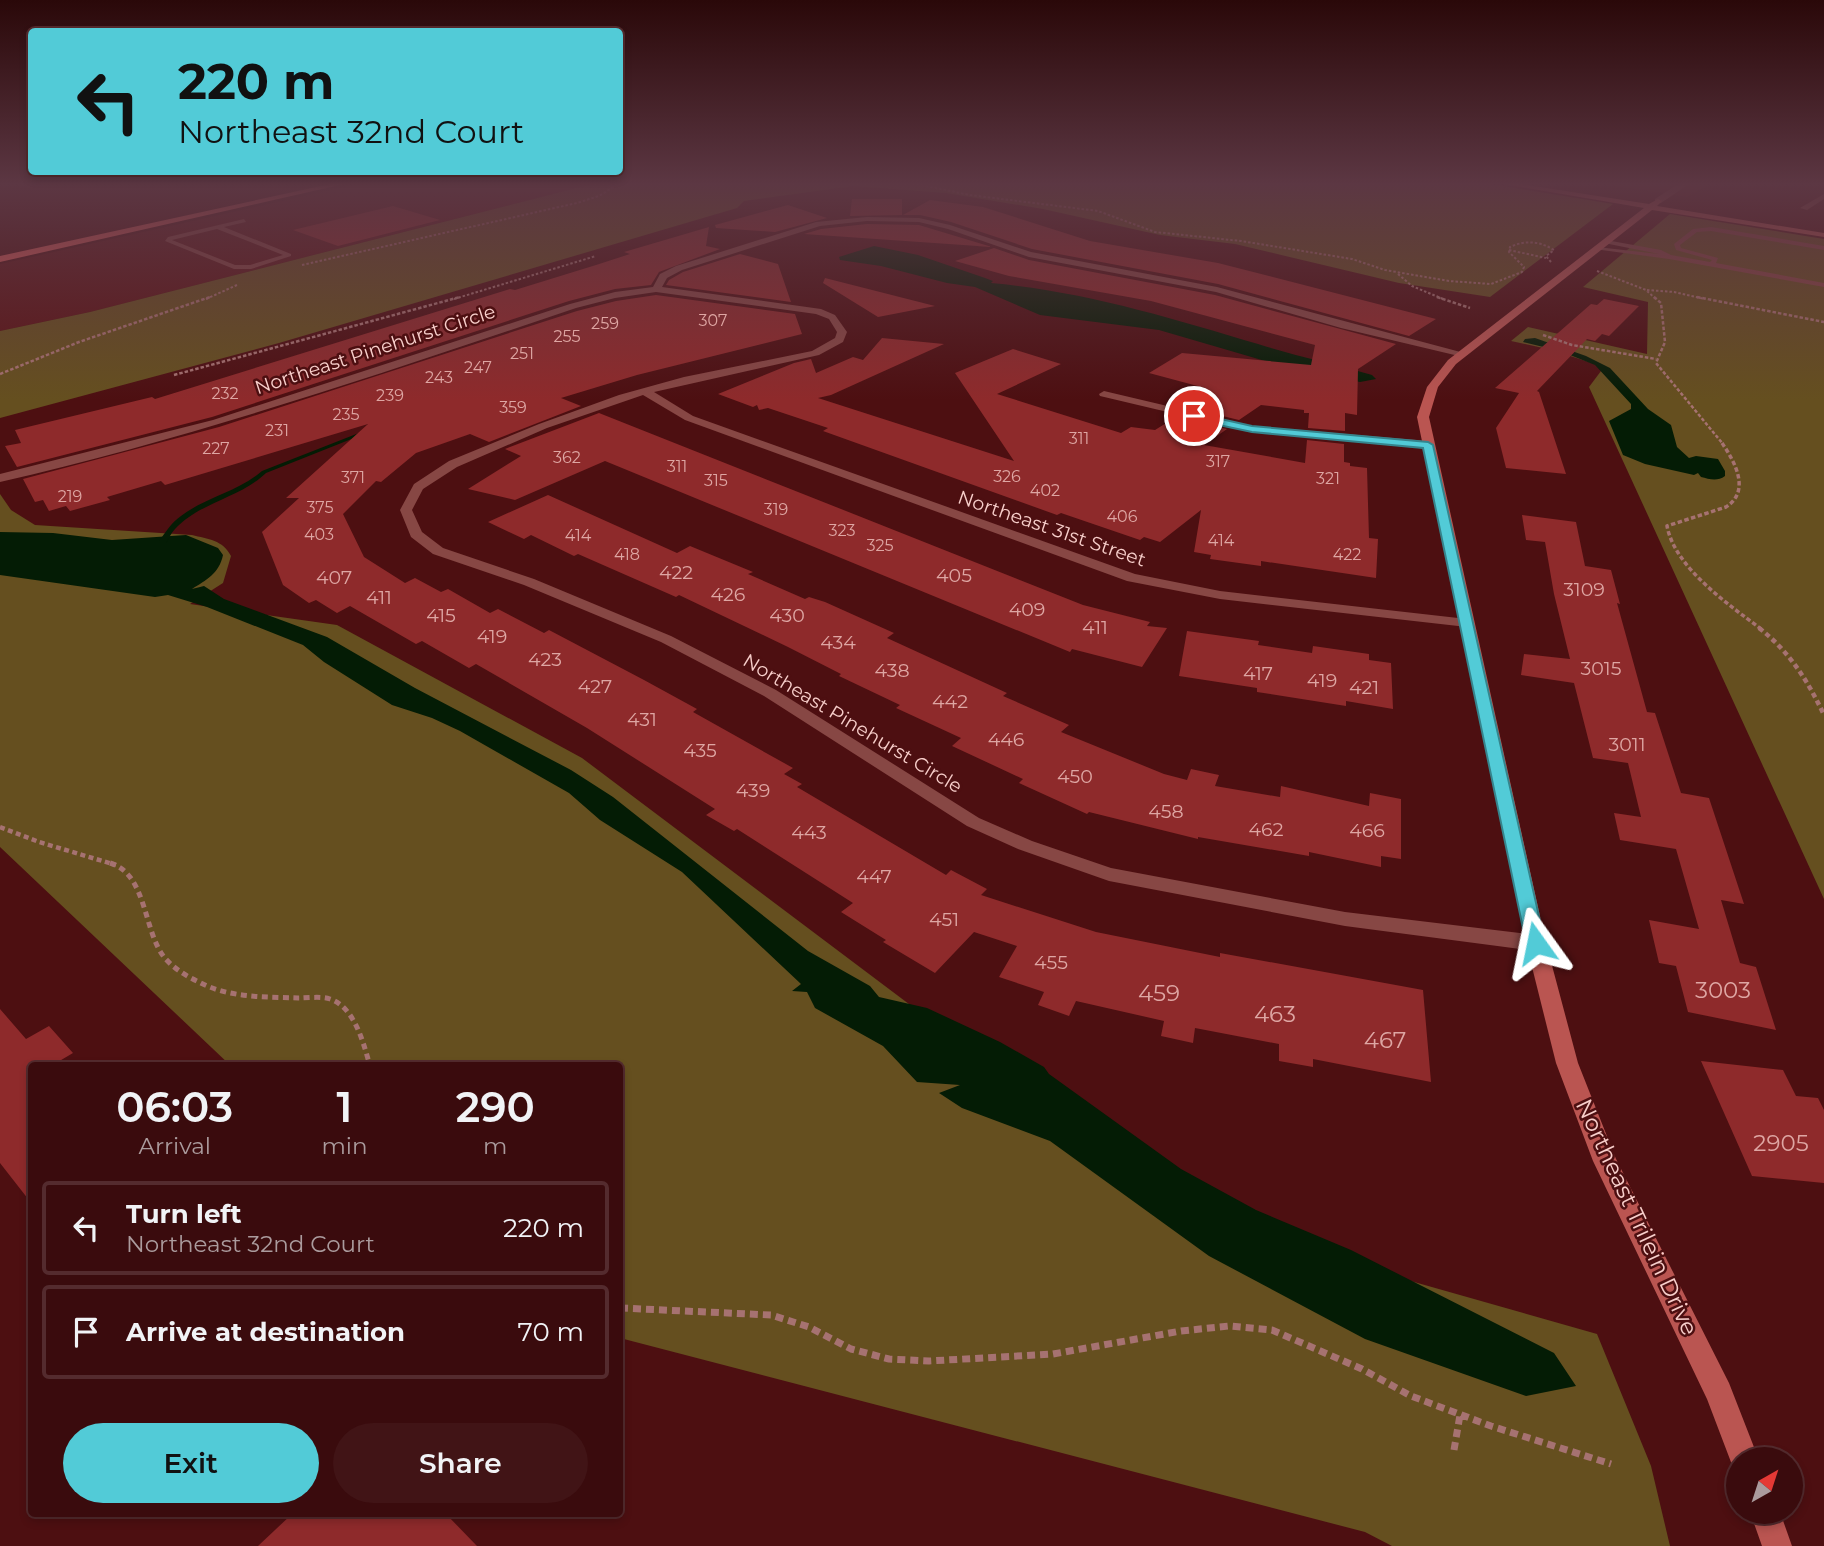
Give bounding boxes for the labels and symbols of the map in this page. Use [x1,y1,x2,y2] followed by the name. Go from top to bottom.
[252,300,498,399] street label: Northeast Pinehurst Circle
[699,311,727,330] house number: 307
[591,314,619,333] house number: 259
[553,327,581,346] house number: 255
[510,344,534,363] house number: 251
[464,358,492,377] house number: 247
[425,368,453,387] house number: 243
[211,384,239,403] house number: 232
[376,386,404,405] house number: 239
[1164,386,1224,446] pin
[499,398,527,417] house number: 359
[332,405,360,424] house number: 235
[265,421,289,440] house number: 231
[1069,429,1089,448] house number: 311
[202,439,230,458] house number: 227
[553,448,581,467] house number: 362
[1206,452,1230,471] house number: 317
[667,457,687,476] house number: 311
[993,467,1021,486] house number: 326
[341,468,365,487] house number: 371
[1316,469,1340,488] house number: 321
[704,471,728,490] house number: 315
[1030,481,1060,500] house number: 402
[955,486,1149,572] street label: Northeast 31st Street
[58,487,82,506] house number: 219
[307,498,334,517] house number: 375
[764,500,788,519] house number: 319
[1107,507,1138,526] house number: 406
[828,521,856,540] house number: 323
[304,525,334,544] house number: 403
[565,526,592,545] house number: 414
[1208,531,1235,550] house number: 414
[866,536,894,555] house number: 325
[614,545,640,564] house number: 418
[1333,545,1361,564] house number: 422
[659,561,693,584] house number: 422
[936,564,972,587] house number: 405
[316,566,352,589] house number: 407
[1563,578,1605,601] house number: 3109
[711,583,745,606] house number: 426
[366,586,392,609] house number: 411
[1009,598,1045,621] house number: 409
[426,604,456,627] house number: 415
[769,604,805,627] house number: 430
[1082,616,1108,639] house number: 411
[477,625,507,648] house number: 419
[820,631,856,654] house number: 434
[528,648,562,671] house number: 423
[739,649,966,798] street label: Northeast Pinehurst Circle
[1581,657,1622,680] house number: 3015
[874,659,910,682] house number: 438
[1243,662,1273,685] house number: 417
[1307,669,1337,692] house number: 419
[578,675,612,698] house number: 427
[1349,676,1379,699] house number: 421
[932,690,968,713] house number: 442
[627,708,657,731] house number: 431
[988,728,1024,751] house number: 446
[1608,733,1646,756] house number: 3011
[683,739,717,762] house number: 435
[1057,765,1093,788] house number: 450
[736,779,770,802] house number: 439
[1148,800,1184,823] house number: 458
[1249,818,1284,841] house number: 462
[1349,819,1385,842] house number: 466
[791,821,827,844] house number: 443
[856,865,892,888] house number: 447
[1499,906,1573,980] position arrow
[929,908,959,931] house number: 451
[1034,951,1068,974] house number: 455
[1695,976,1751,1004] house number: 3003
[1138,979,1180,1007] house number: 459
[1254,1000,1296,1028] house number: 463
[1364,1026,1406,1054] house number: 467
[1570,1094,1704,1340] street label: Northeast Trilein Drive
[1753,1129,1809,1157] house number: 2905
[1726,1447,1802,1524] north arrow

